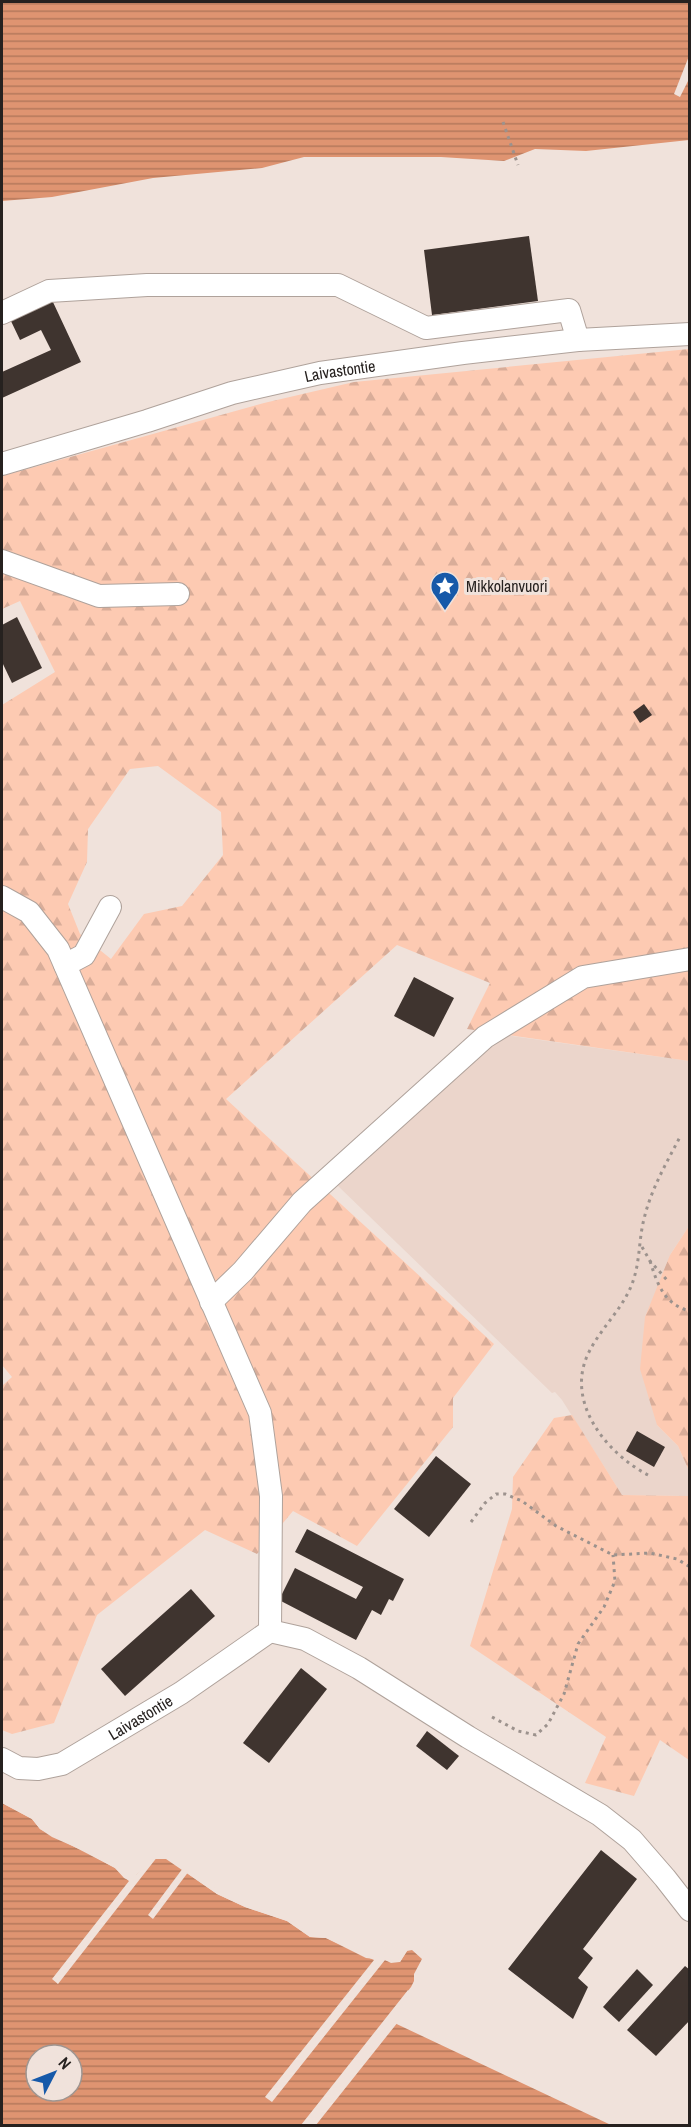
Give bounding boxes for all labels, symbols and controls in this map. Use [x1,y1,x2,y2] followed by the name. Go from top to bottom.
[302,354,377,387] street label: Laivastontie
[429,570,461,612] place icon: Mikkolanvuori
[466,575,548,597] place label: Mikkolanvuori
[104,1689,177,1745] street label: Laivastontie
[24,2043,84,2103] north arrow
[54,2052,76,2074] text: N

